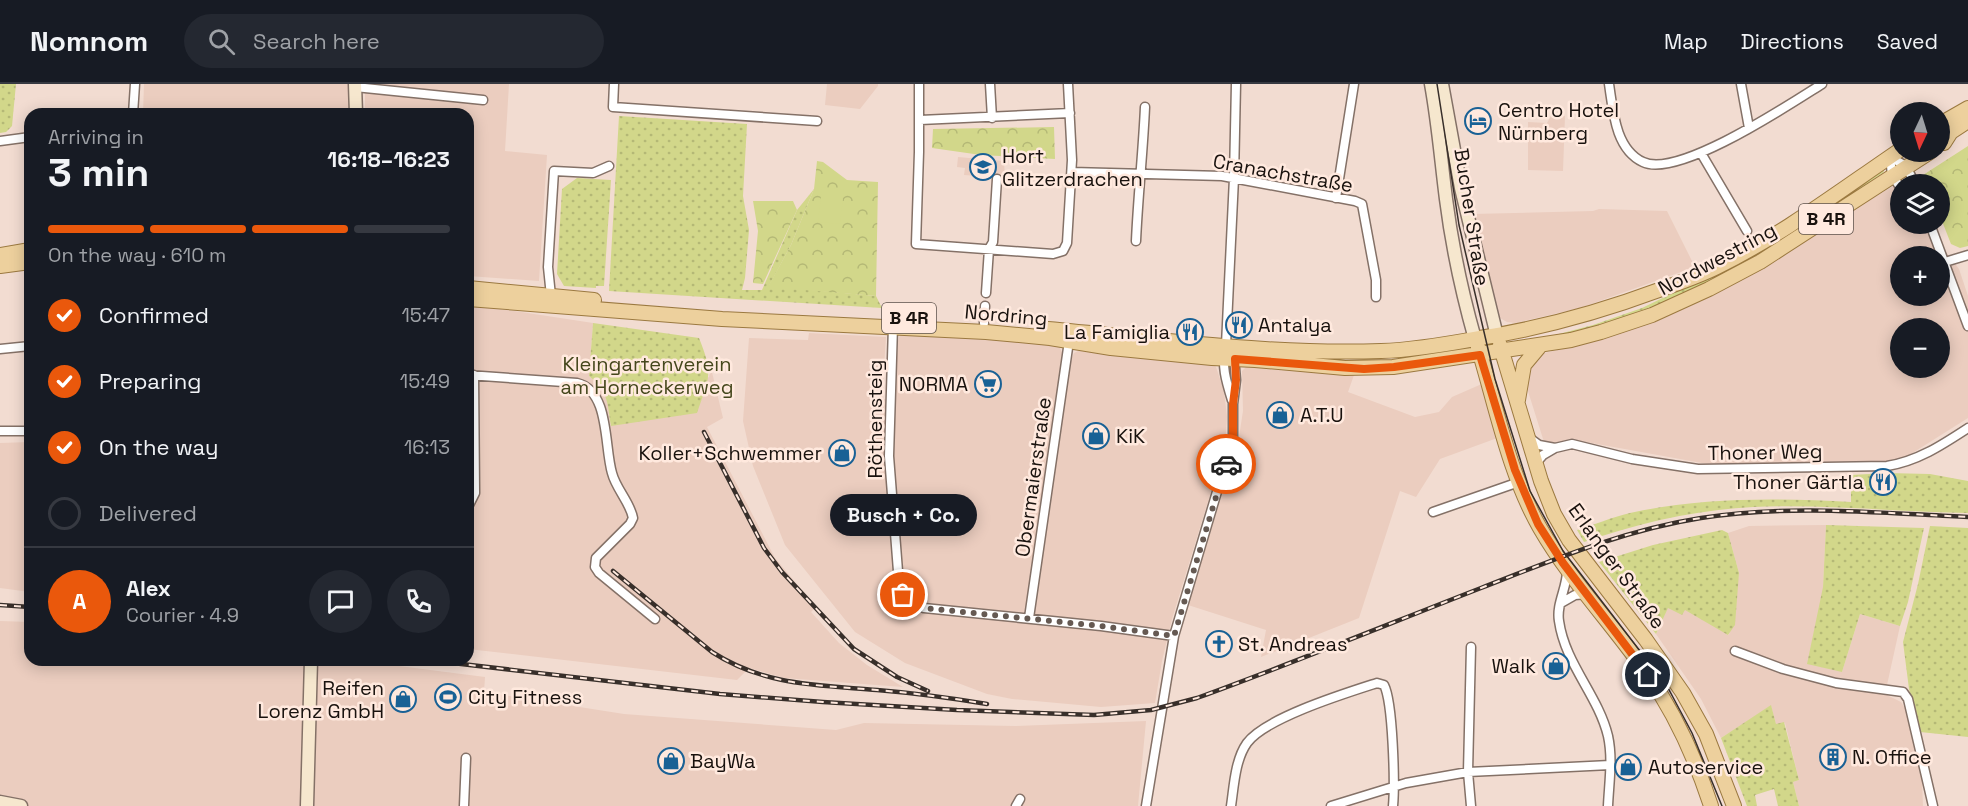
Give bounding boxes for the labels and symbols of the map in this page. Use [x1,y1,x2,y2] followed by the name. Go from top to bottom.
[1498,97,1619,146] place label: Centro Hotel Nürnberg
[1890,102,1950,162] north arrow
[1463,106,1493,136] hotel icon: Centro Hotel Nürnberg
[1002,143,1143,192] place label: Hort Glitzerdrachen
[1448,146,1496,288] street label: Bucher Straße
[1211,148,1355,198] street label: Cranachstraße
[968,152,998,182] school or university icon: Hort Glitzerdrachen
[1799,204,1853,234] road number: B 4R
[1653,217,1781,301] street label: Nordwestring
[963,298,1049,332] street label: Nordring
[882,303,936,333] road number: B 4R
[1224,310,1254,340] restaurant icon: Antalya
[1258,312,1332,338] place label: Antalya
[1175,317,1205,347] restaurant icon: La Famiglia
[1064,319,1170,345] place label: La Famiglia
[560,351,734,400] park label: Kleingartenverein am Horneckerweg
[862,360,888,478] street label: Röthensteig
[973,369,1003,399] supermarket icon: NORMA
[899,371,968,397] place label: NORMA
[1009,395,1057,559] street label: Obermaierstraße
[1265,400,1295,430] shop icon: A.T.U
[1300,402,1344,428] place label: A.T.U
[1081,421,1111,451] shop icon: KiK
[1116,423,1145,449] place label: KiK
[1196,434,1256,494] courier
[827,438,857,468] shop icon: Koller+Schwemmer
[1707,438,1823,466] street label: Thoner Weg
[638,440,822,466] place label: Koller+Schwemmer
[1868,467,1898,497] restaurant icon: Thoner Gärtla
[1733,469,1864,495] place label: Thoner Gärtla
[830,493,976,535] callout: Busch + Co.
[1563,498,1671,634] street label: Erlanger Straße
[877,569,928,620] pin
[1204,629,1234,659] church icon: St. Andreas
[1238,631,1347,657] place label: St. Andreas
[1622,649,1673,700] pin
[1541,651,1571,681] shop icon: Walk
[1492,653,1536,679] place label: Walk
[258,675,384,724] place label: Reifen Lorenz GmbH
[433,682,463,712] sports icon: City Fitness
[388,684,418,714] shop icon: Reifen Lorenz GmbH
[468,684,582,710] place label: City Fitness
[1818,742,1848,772] building icon: N. Office
[1852,744,1932,770] place label: N. Office
[656,746,686,776] shop icon: BayWa
[690,748,756,774] place label: BayWa
[1613,752,1643,782] shop icon: Autoservice
[1648,754,1763,780] place label: Autoservice

